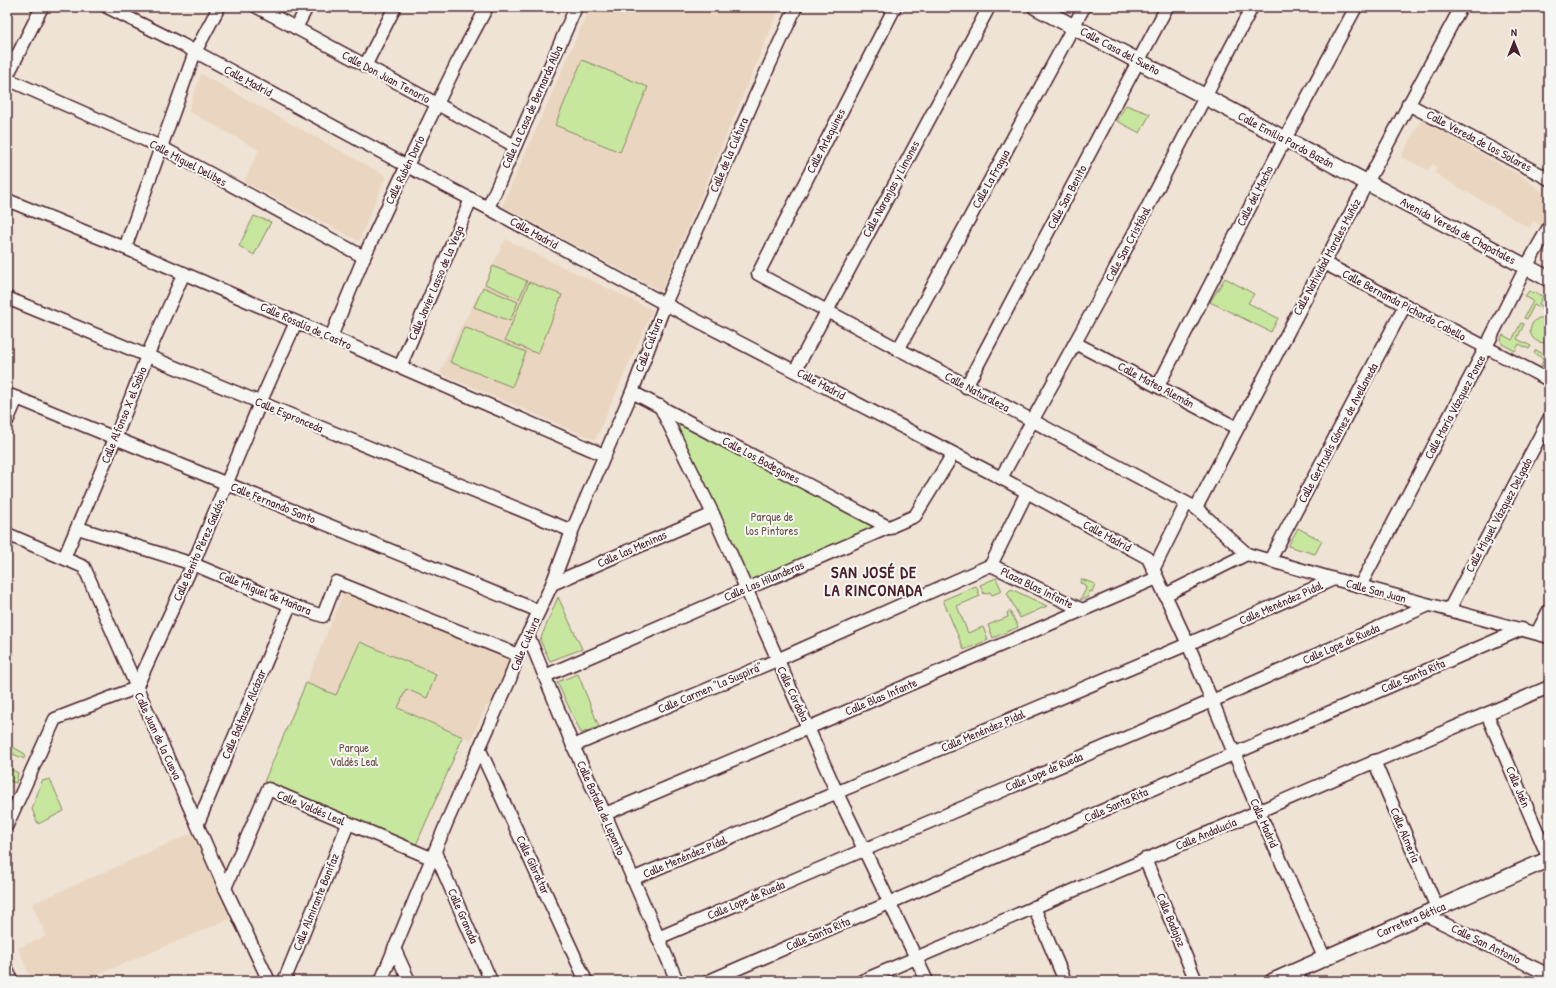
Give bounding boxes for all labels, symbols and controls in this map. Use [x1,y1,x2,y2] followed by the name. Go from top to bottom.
[1077,22,1163,79] street label: Calle Casa del Sueño
[1494,22,1534,62] north arrow
[1511,25,1517,39] text: N
[497,43,566,171] street label: Calle La Casa de Bernarda Alba
[339,46,433,107] street label: Calle Don Juan Tenorio
[221,61,276,101] street label: Calle Madrid
[802,105,849,176] street label: Calle Arlequines
[1424,106,1535,176] street label: Calle Vereda de los Solares
[1235,107,1337,172] street label: Calle Emilia Pardo Bazán
[705,115,752,195] street label: Calle de la Cultura
[381,132,429,207] street label: Calle Rubén Darío
[147,135,230,190] street label: Calle Miguel Delibes
[858,137,923,240] street label: Calle Naranjas y Limones
[967,146,1014,211] street label: Calle La Fragua
[1043,162,1091,232] street label: Calle San Benito
[1232,162,1277,229] street label: Calle del Macho
[1397,193,1519,268] street label: Avenida Vereda de Chapatales
[1288,195,1365,318] street label: Calle Natividad Morales Muñóz
[1101,203,1155,284] street label: Calle San Cristóbal
[507,212,562,253] street label: Calle Madrid
[404,223,468,343] street label: Calle Javier Lasso de la Vega
[1339,265,1469,345] street label: Calle Bernanda Pichardo Cabello
[258,298,355,353] street label: Calle Rosalía de Castro
[630,315,667,374] street label: Calle Cultura
[1420,352,1489,462] street label: Calle María Vázquez Ponce
[1115,357,1198,412] street label: Calle Mateo Alemán
[1293,360,1382,506] street label: Calle Gertrudis Gómez de Avellaneda
[96,364,151,466] street label: Calle Alfonso X el Sabio
[794,364,849,404] street label: Calle Madrid
[942,367,1013,416] street label: Calle Naturaleza
[252,393,326,437] street label: Calle Espronceda
[719,432,804,487] street label: Calle Los Bodegones
[1461,454,1536,575] street label: Calle Miguel Vázquez Delgado
[228,478,318,527] street label: Calle Fernando Santo
[168,496,229,604] street label: Calle Benito Pérez Galdós
[746,508,799,539] park label: Parque de los Pintores
[1080,516,1135,556] street label: Calle Madrid
[595,526,669,571] street label: Calle las Meninas
[721,556,807,605] street label: Calle Las Hilanderas
[825,561,923,601] district label: SAN JOSÉ DE LA RINCONADA
[998,563,1077,613] street label: Plaza Blas Infante
[216,566,314,619] street label: Calle Miguel de Mañara
[1344,574,1408,607] street label: Calle San Juan
[1236,576,1326,629] street label: Calle Menéndez Pidal
[506,614,544,673] street label: Calle Cultura
[1300,619,1382,668] street label: Calle Lope de Rueda
[1378,654,1448,697] street label: Calle Santa Rita
[655,658,765,717] street label: Calle Carmen "La Suspirá"
[773,663,814,724] street label: Calle Córdoba
[217,666,270,761] street label: Calle Baltasar Alcázar
[842,674,920,719] street label: Calle Blas Infante
[131,689,186,783] street label: Calle Juan de la Cueva
[938,705,1028,756] street label: Calle Menéndez Pidal
[330,739,379,770] park label: Parque Valdés Leal
[1002,747,1085,796] street label: Calle Lope de Rueda
[573,758,630,858] street label: Calle Batalla de Lepanto
[1502,764,1535,810] street label: Calle Jaén
[1081,783,1151,826] street label: Calle Santa Rita
[274,786,349,830] street label: Calle Valdés Leal
[1246,795,1283,851] street label: Calle Madrid
[1386,805,1425,865] street label: Calle Almería
[1173,813,1239,854] street label: Calle Andalucía
[640,831,730,882] street label: Calle Menéndez Pidal
[512,832,555,897] street label: Calle Gibraltar
[288,851,343,953] street label: Calle Almirante Bonifaz
[704,875,787,924] street label: Calle Lope de Rueda
[444,886,483,946] street label: Calle Granada
[1153,890,1190,949] street label: Calle Badajoz
[1374,897,1448,942] street label: Carretera Bética
[783,912,853,955] street label: Calle Santa Rita
[1449,919,1524,968] street label: Calle San Antonio

